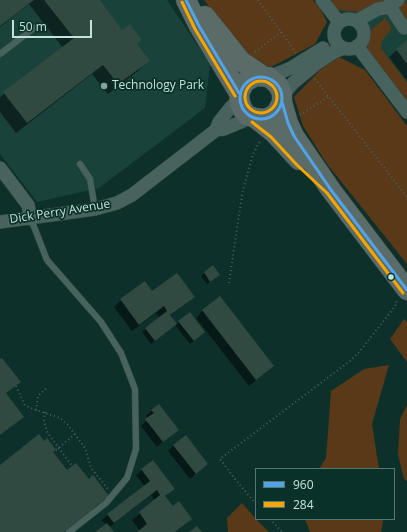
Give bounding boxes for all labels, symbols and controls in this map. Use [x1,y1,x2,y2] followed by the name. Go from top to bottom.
[14,12,94,38] scale bar
[19,18,47,35] text: 50 m
[112,79,204,93] place label: Technology Park
[99,81,109,91] marker: Technology Park
[9,197,111,227] street label: Dick Perry Avenue
[386,272,396,282] unlabelled marker
[255,468,395,520] legend
[293,476,314,493] text: 960
[293,496,314,513] text: 284

